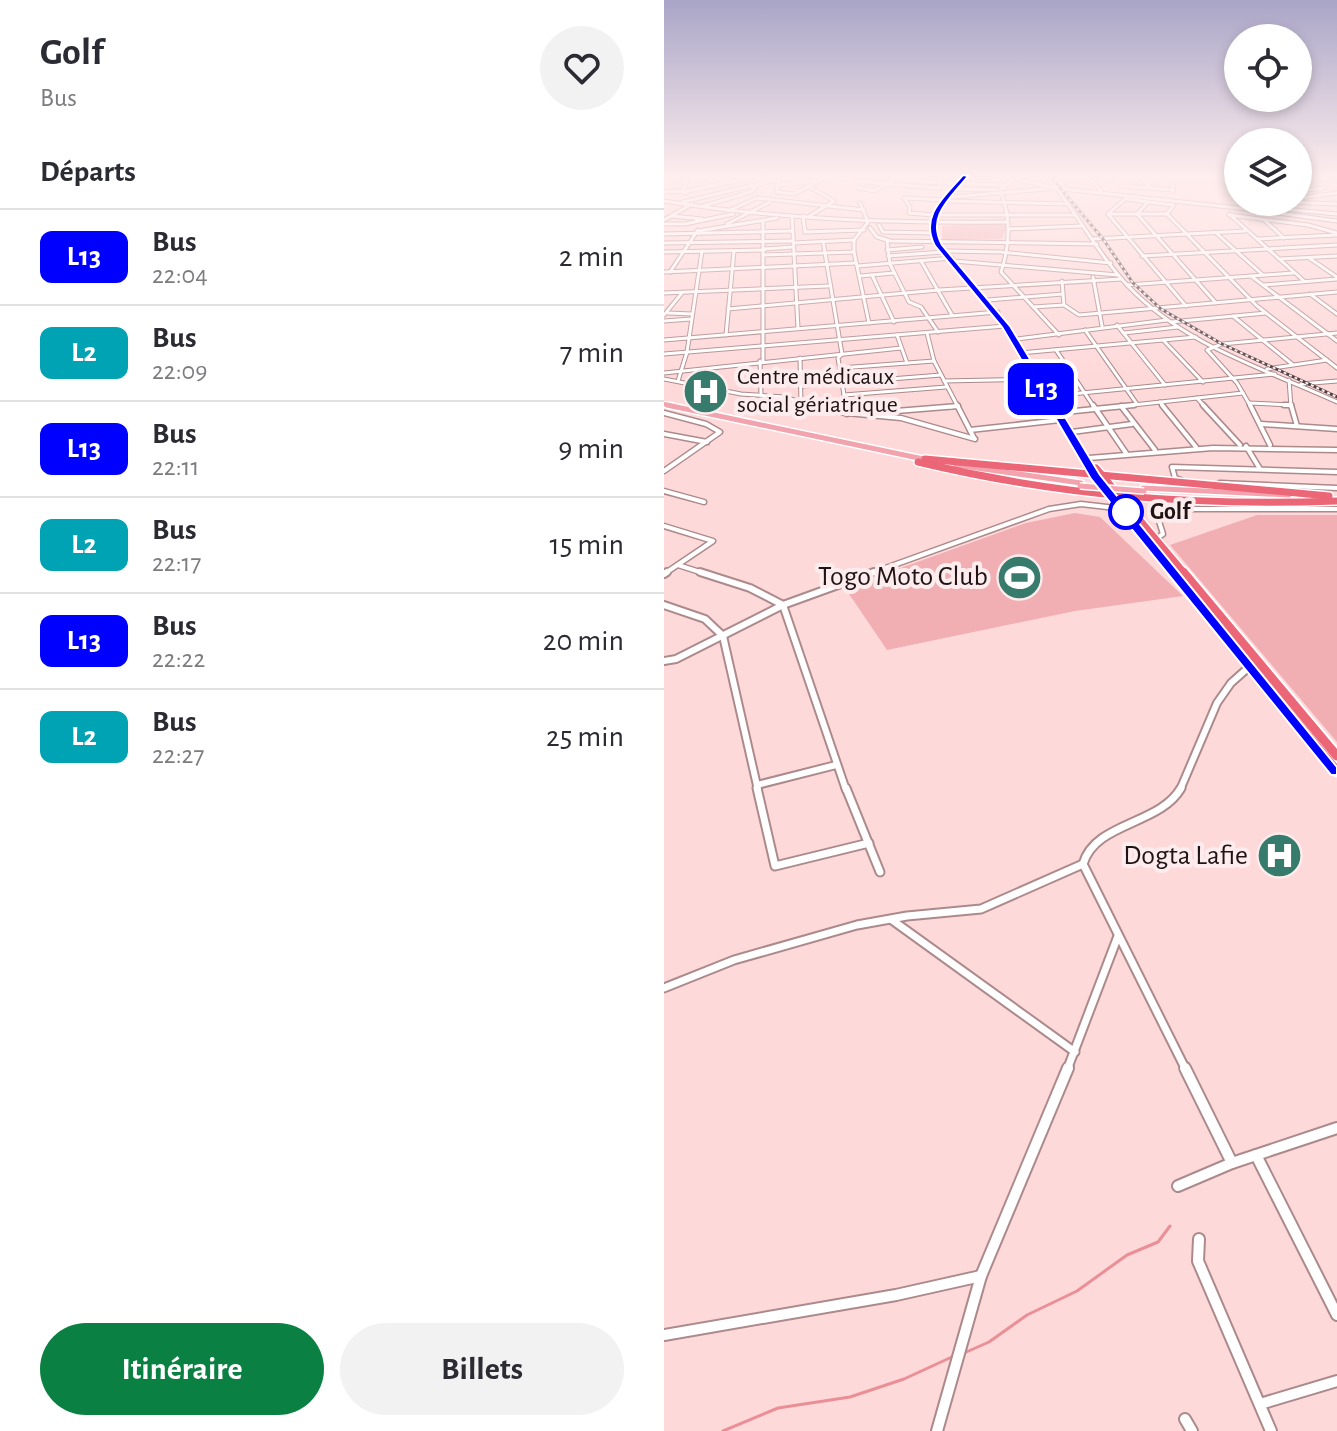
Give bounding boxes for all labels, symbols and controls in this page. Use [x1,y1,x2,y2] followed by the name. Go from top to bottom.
[1224,24,1312,216] map controls
[1224,24,1312,112] button: locate
[540,26,624,110] button: heart
[40,34,103,72] text: Golf
[40,85,77,111] text: Bus
[1224,128,1312,216] button: layers
[40,157,136,187] text: Départs
[152,227,197,257] text: Bus
[559,242,624,272] text: 2 min
[67,243,101,271] text: L13
[152,262,208,288] text: 22:04
[152,323,197,353] text: Bus
[560,338,624,368] text: 7 min
[71,339,97,367] text: L2
[152,358,208,384] text: 22:09
[995,363,1087,415] line badge: L13
[737,365,898,417] place label: Centre médicaux social gériatrique
[682,367,730,415] hospital icon: Centre médicaux social gériatrique
[1024,375,1058,403] text: L13
[152,419,197,449] text: Bus
[558,434,624,464] text: 9 min
[67,435,101,463] text: L13
[152,454,200,480] text: 22:11
[1109,495,1143,529] marker: Golf
[1150,500,1192,524] place label: Golf
[152,515,197,545] text: Bus
[549,530,624,560] text: 15 min
[71,531,97,559] text: L2
[152,550,201,576] text: 22:17
[995,553,1043,601] sports icon: Togo Moto Club
[818,563,988,591] place label: Togo Moto Club
[152,611,197,641] text: Bus
[543,626,624,656] text: 20 min
[67,627,101,655] text: L13
[152,646,205,672] text: 22:22
[152,707,197,737] text: Bus
[546,722,624,752] text: 25 min
[71,723,97,751] text: L2
[152,742,204,768] text: 22:27
[1255,832,1303,880] hospital icon: Dogta Lafie
[1123,842,1248,870] place label: Dogta Lafie
[40,1323,324,1415] button: Itinéraire
[340,1323,624,1415] button: Billets

